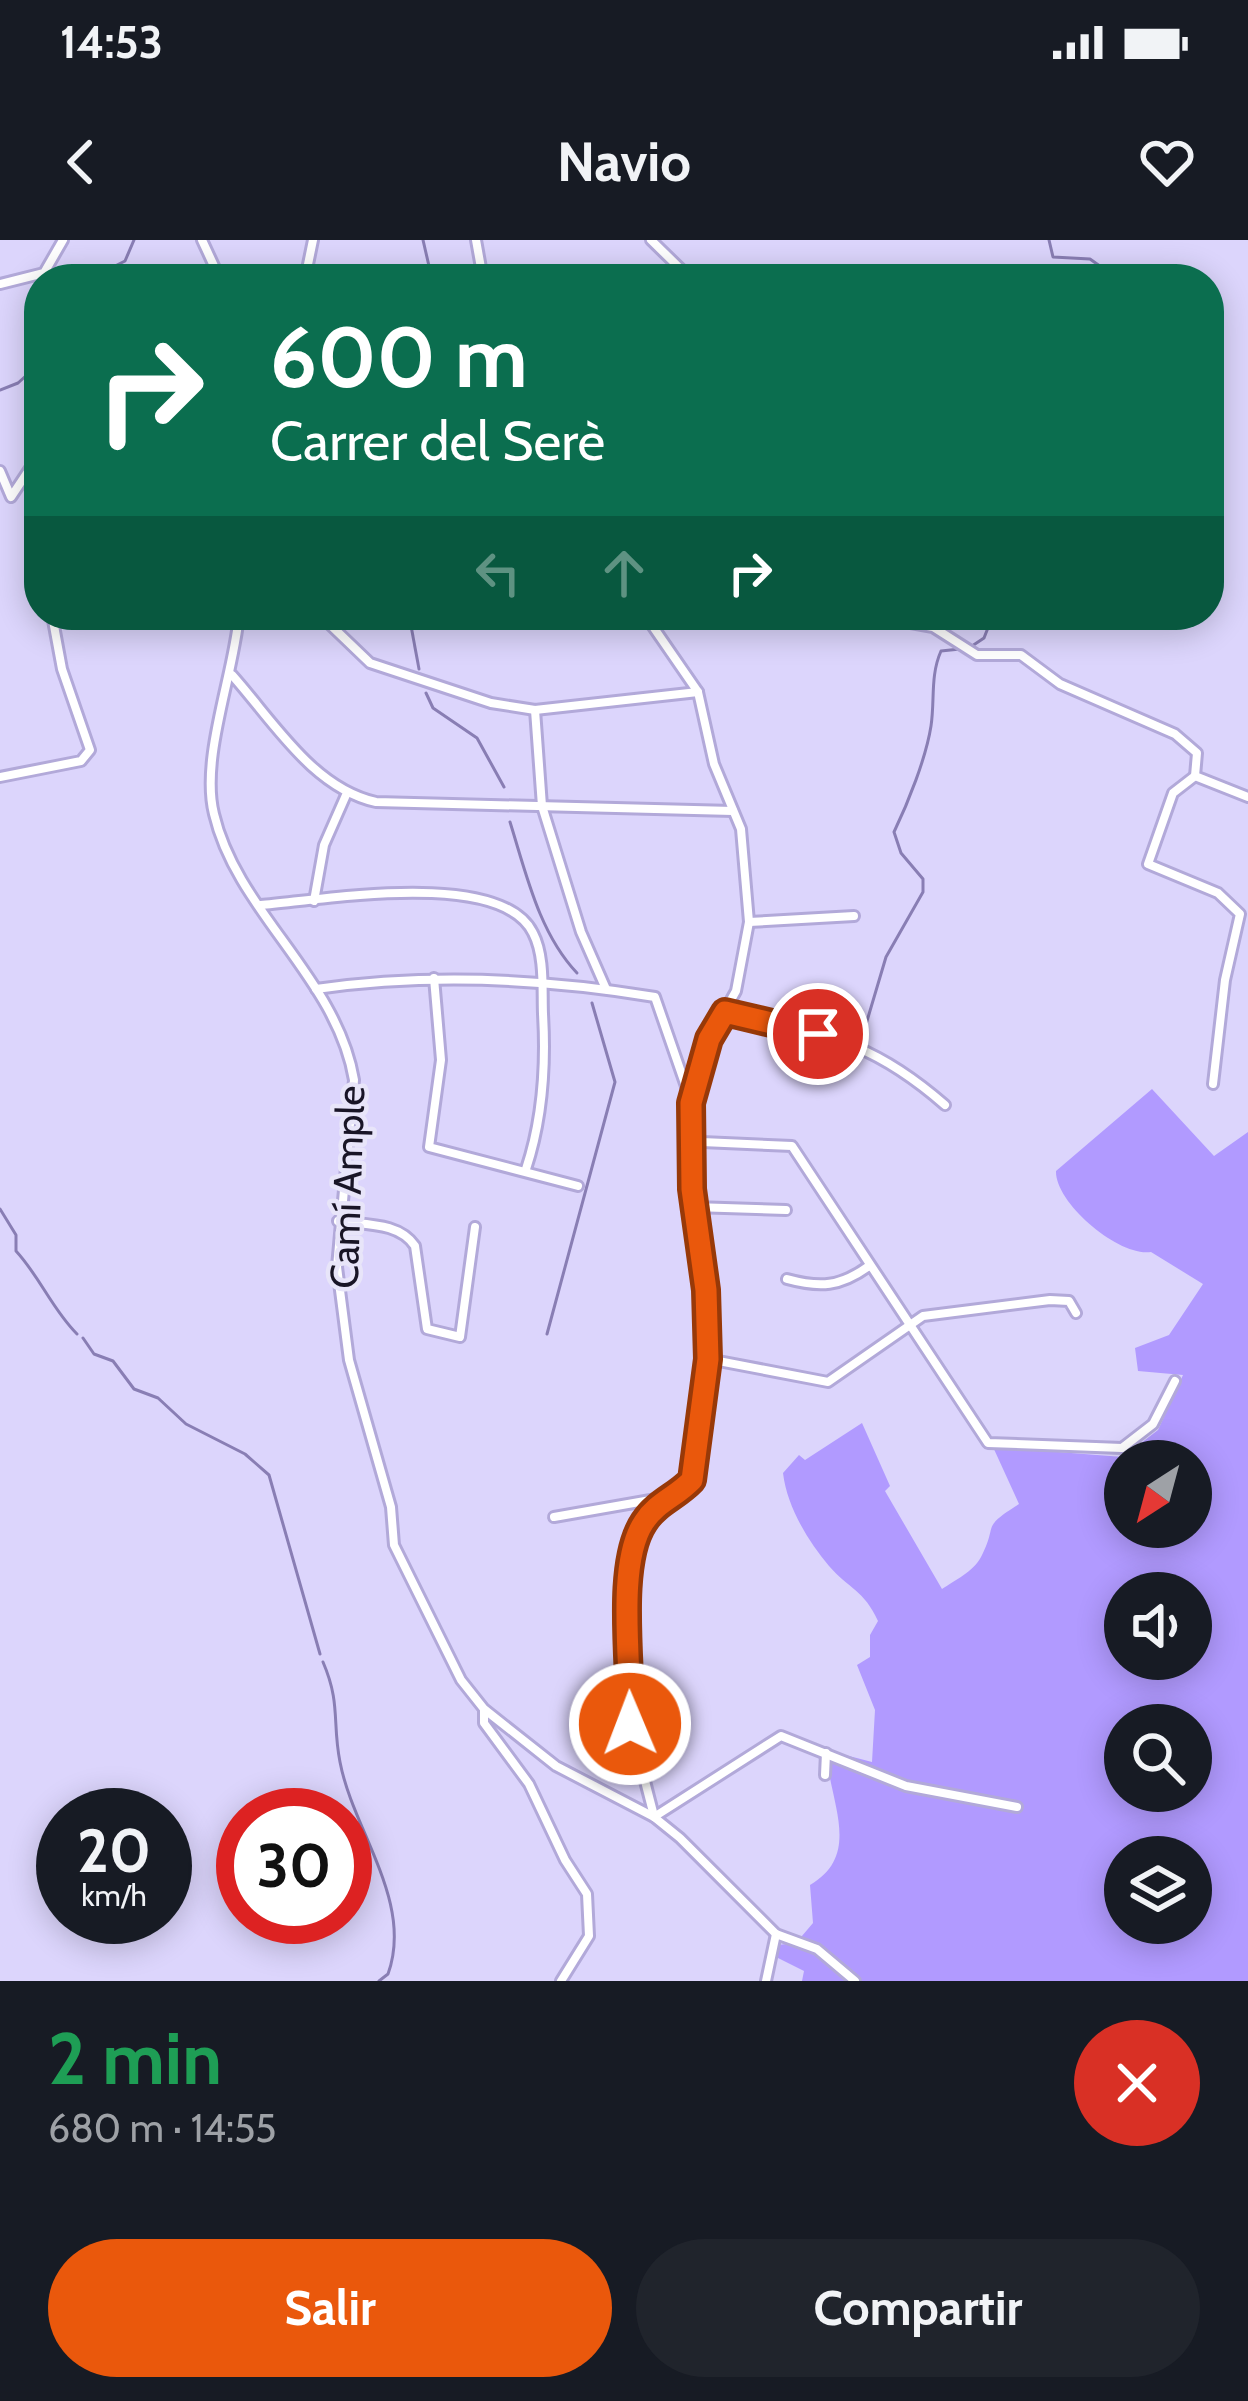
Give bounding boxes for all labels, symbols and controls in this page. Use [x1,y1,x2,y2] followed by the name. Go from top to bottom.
[60,15,163,69] text: 14:53
[48,129,114,195] icon: back
[557,129,691,195] text: Navio
[1134,129,1200,195] icon: heart
[270,306,528,408] text: 600 m
[72,312,228,468] icon: right
[270,408,605,474] text: Carrer del Serè
[465,540,531,606] icon: left
[591,540,657,606] icon: ahead
[717,540,783,606] icon: right
[767,983,869,1085] pin
[785,1001,851,1067] icon: arrive
[319,1085,375,1289] street label: Camí Ample
[1104,1440,1212,1548] north arrow
[1104,1440,1212,1944] map controls
[1104,1572,1212,1680] button: sound
[567,1661,693,1787] position arrow
[1104,1704,1212,1812] button: search
[216,1788,372,1944] speed limit sign: 30
[77,1814,151,1887] text: 20
[1104,1836,1212,1944] button: layers
[81,1877,147,1914] text: km/h
[48,2015,222,2102] text: 2 min
[1074,2020,1200,2146] button: close
[48,2104,276,2152] text: 680 m · 14:55
[48,2239,612,2377] button: Salir
[636,2239,1200,2377] button: Compartir

